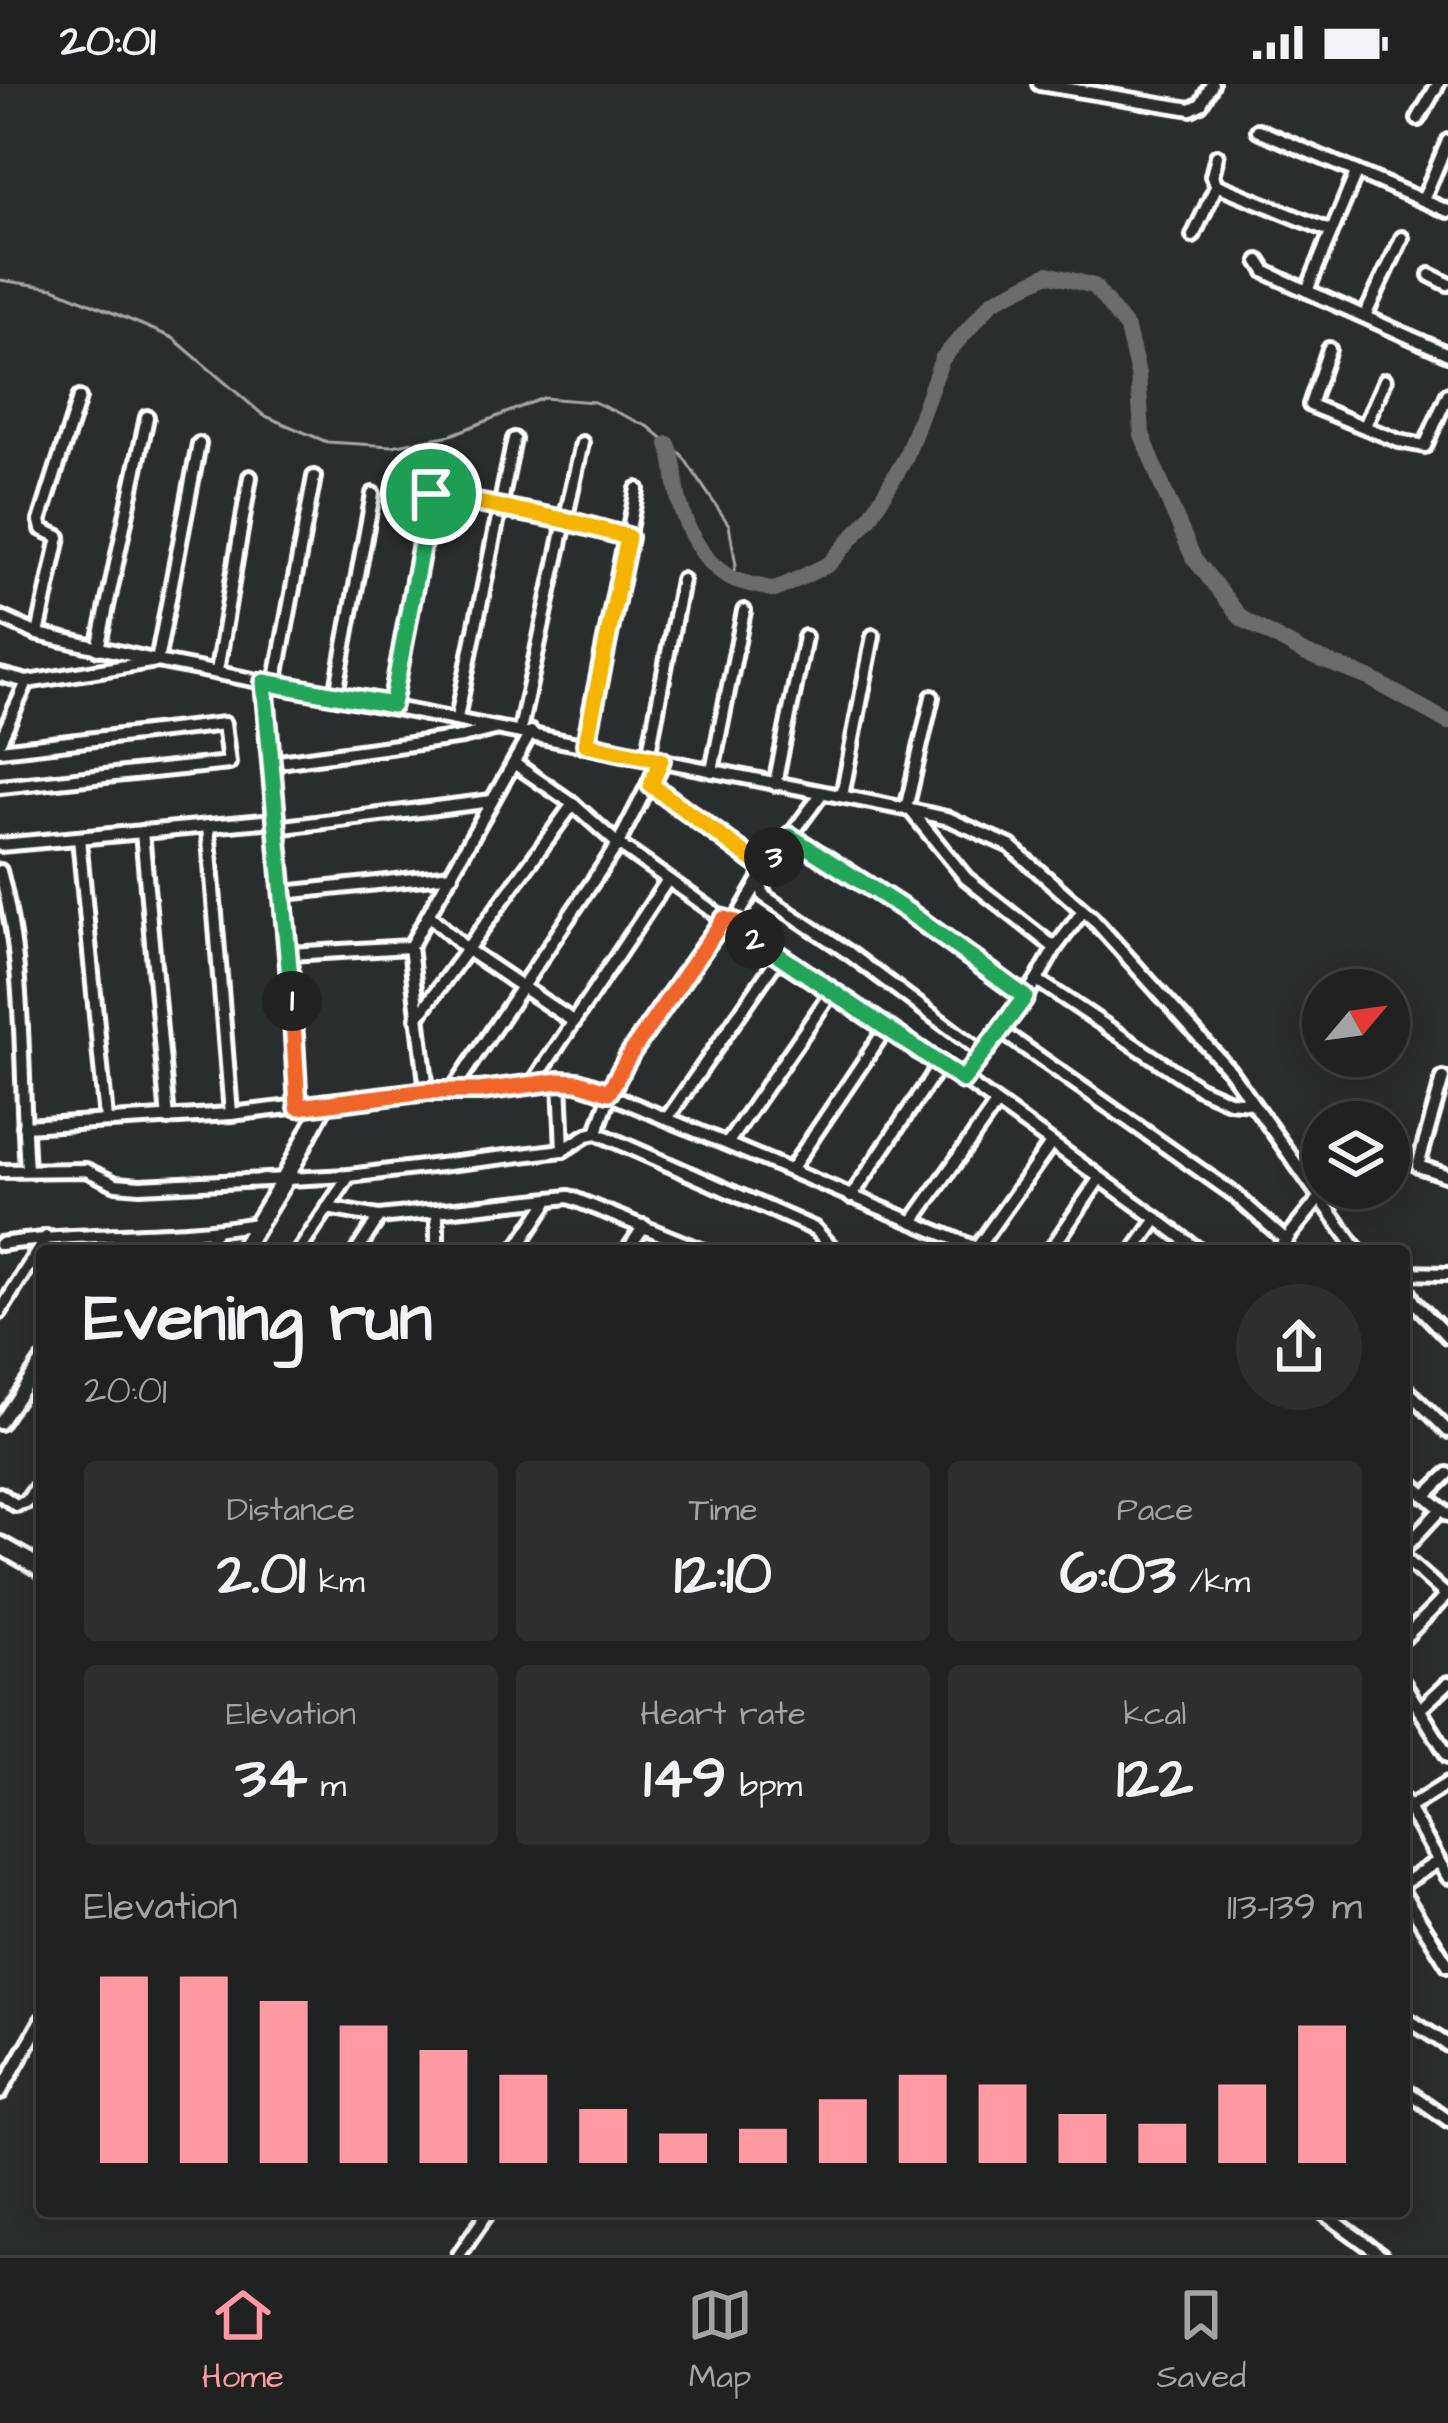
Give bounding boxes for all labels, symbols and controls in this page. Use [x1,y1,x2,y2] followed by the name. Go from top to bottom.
[60,11,156,73] text: 20:01
[380,443,482,545] pin
[398,461,464,527] icon: arrive
[744,827,804,887] pin: 3
[766,834,782,880] text: 3
[725,909,785,969] pin: 2
[746,916,764,962] text: 2
[1302,969,1410,1077] north arrow
[1302,969,1410,1209] map controls
[262,971,322,1031] pin: 1
[290,978,294,1024] text: 1
[1302,1101,1410,1209] button: layers
[84,1274,432,1366] text: Evening run
[1236,1284,1362,1410] button: share
[84,1365,167,1419] text: 20:01
[227,1487,355,1533] text: Distance
[688,1487,758,1533] text: Time
[1117,1487,1193,1533] text: Pace
[217,1533,306,1616] text: 2.01
[674,1533,772,1616] text: 12:10
[1060,1533,1176,1616] text: 6:03
[306,1559,365,1605] text: km
[1176,1559,1250,1605] text: /km
[226,1691,356,1737] text: Elevation
[640,1691,806,1737] text: Heart rate
[1123,1691,1187,1737] text: kcal
[236,1737,307,1820] text: 34
[644,1737,726,1820] text: 149
[1117,1737,1193,1820] text: 122
[307,1763,346,1809] text: m
[726,1763,802,1809] text: bpm
[84,1881,238,1935] text: Elevation
[1227,1881,1362,1935] text: 113–139 m
[202,2282,284,2400] tab: Home
[687,2282,753,2400] tab: Map
[1156,2282,1246,2400] tab: Saved

